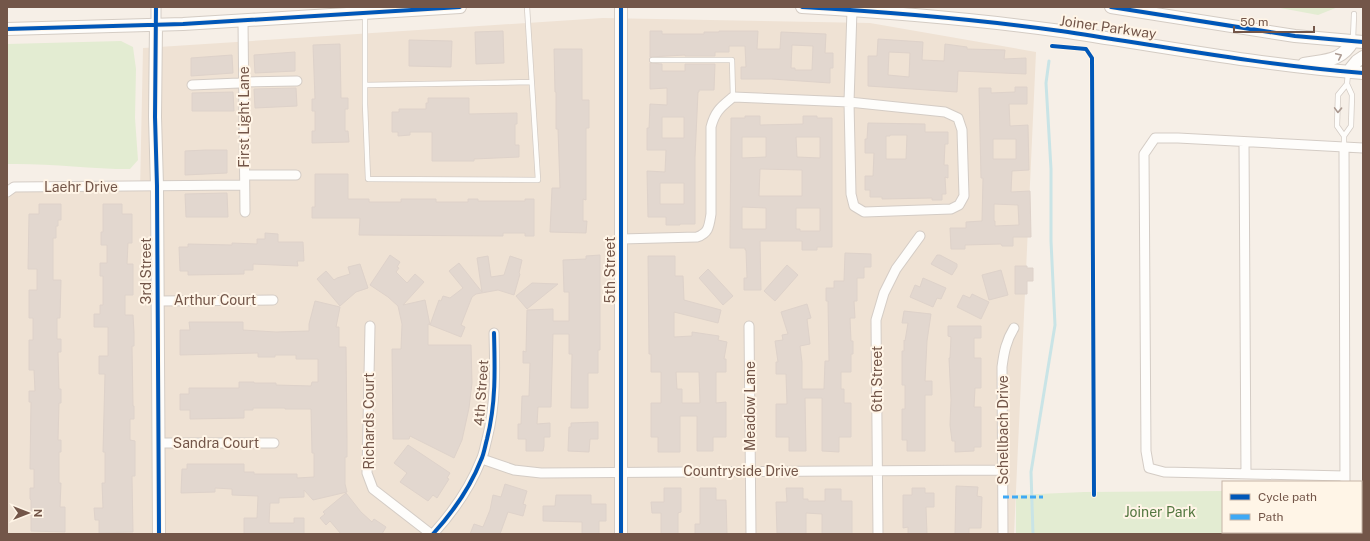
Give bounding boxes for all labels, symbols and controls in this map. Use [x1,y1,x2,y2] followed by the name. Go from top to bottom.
[1234,8,1314,34] scale bar
[1059,12,1158,42] street label: Joiner Parkway
[1240,15,1268,29] text: 50 m
[1335,52,1342,60] one-way arrow
[236,66,252,168] street label: First Light Lane
[1334,107,1342,113] one-way arrow
[44,179,118,195] street label: Laehr Drive
[602,237,618,303] street label: 5th Street
[138,238,154,304] street label: 3rd Street
[174,292,256,308] street label: Arthur Court
[869,346,885,412] street label: 6th Street
[471,359,491,427] street label: 4th Street
[742,361,758,451] street label: Meadow Lane
[361,373,377,469] street label: Richards Court
[995,375,1011,485] street label: Schellbach Drive
[173,435,259,451] street label: Sandra Court
[683,463,799,479] street label: Countryside Drive
[1222,481,1362,533] legend
[1258,490,1317,504] text: Cycle path
[8,493,48,533] north arrow
[1124,504,1196,520] park label: Joiner Park
[32,509,44,517] text: N
[1258,510,1284,524] text: Path

